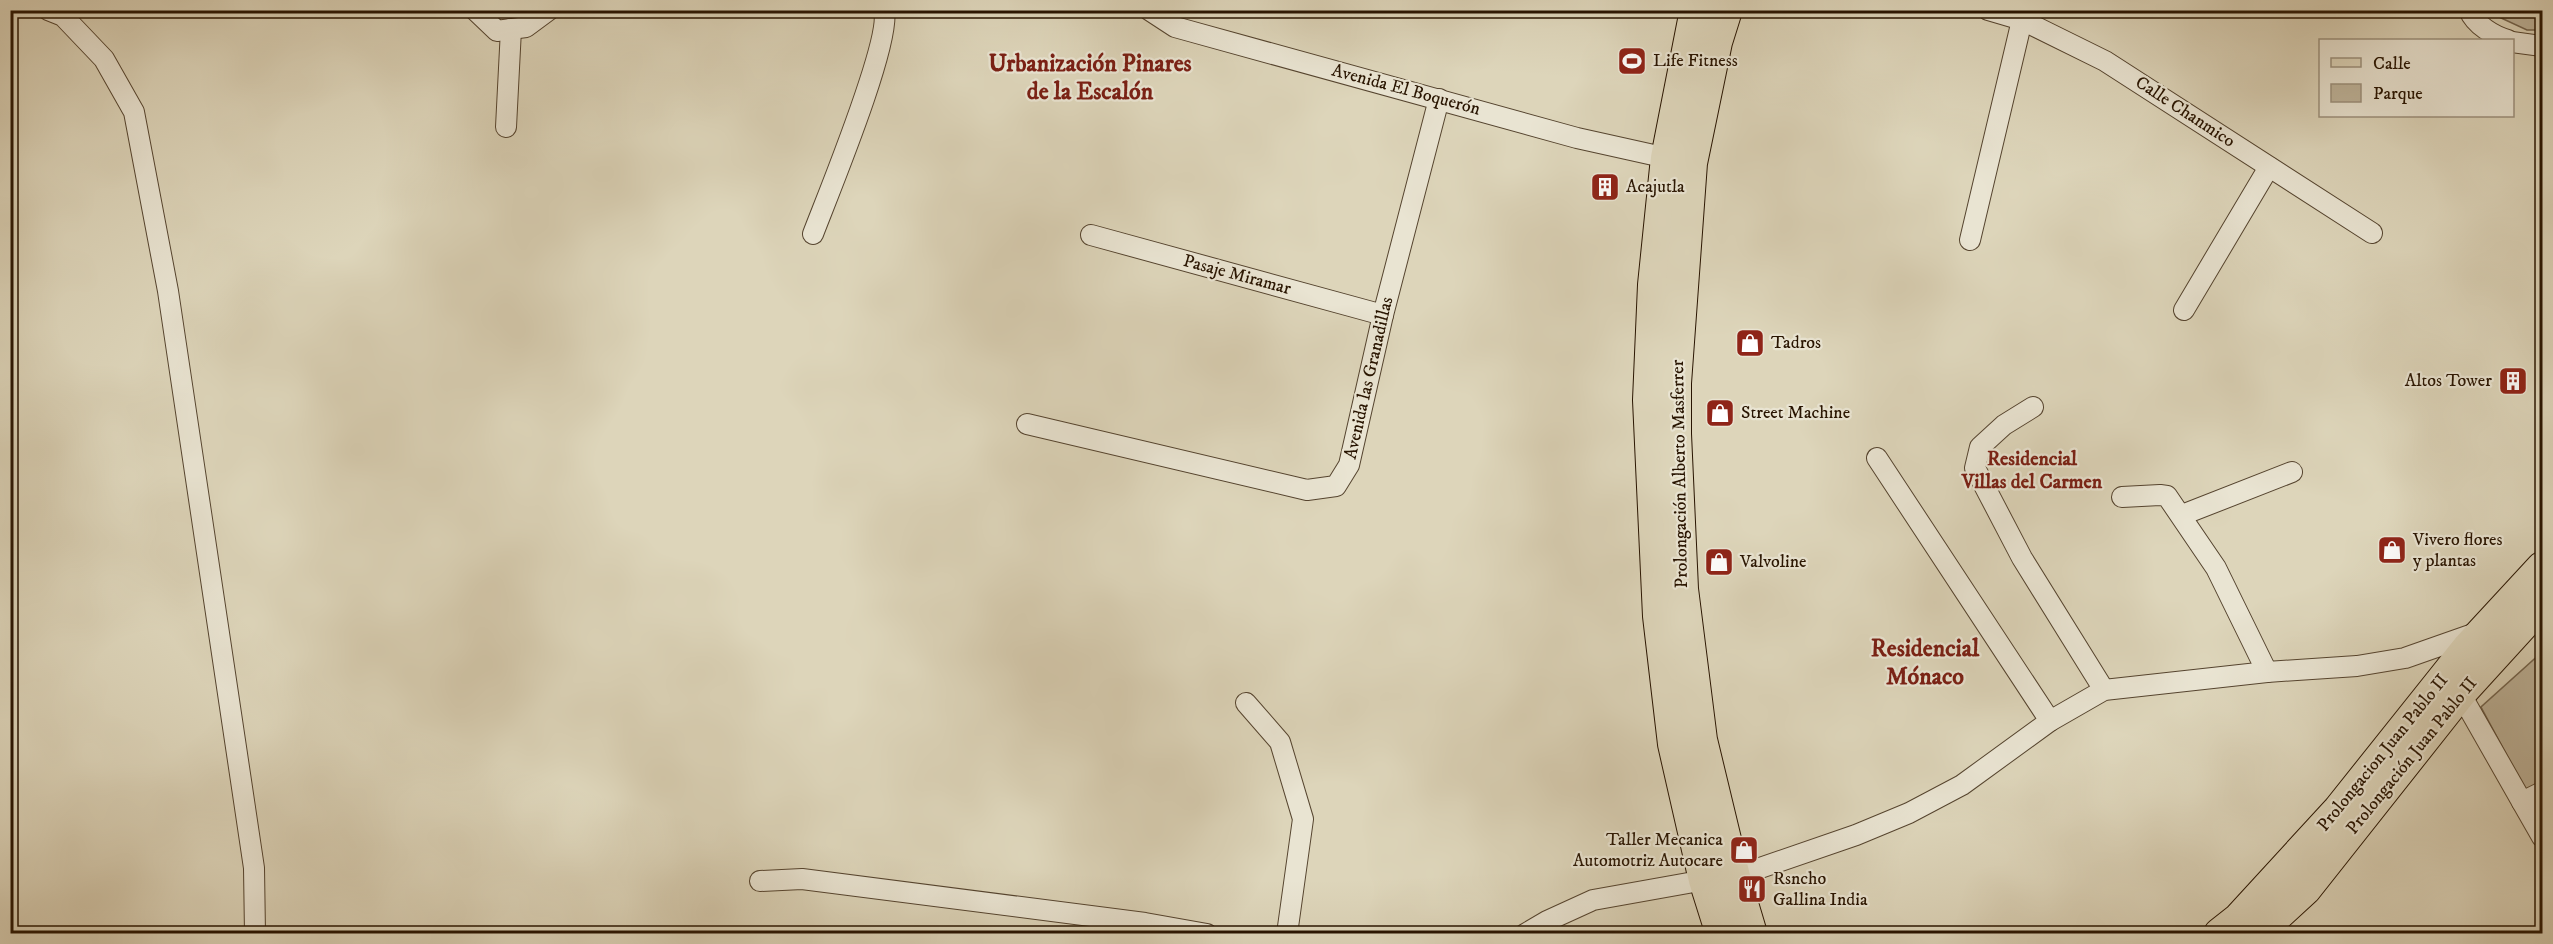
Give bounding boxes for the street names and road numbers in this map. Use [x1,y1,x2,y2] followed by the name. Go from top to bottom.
[1329,60,1483,121] street label: Avenida El Boquerón
[2131,72,2239,153] street label: Calle Chanmico
[1181,250,1294,300] street label: Pasaje Miramar
[1340,295,1398,461] street label: Avenida las Granadillas
[1667,359,1693,589] street label: Prolongación Alberto Masferrer
[2313,670,2453,836] street label: Prolongacion Juan Pablo II
[2342,673,2482,839] street label: Prolongación Juan Pablo II

